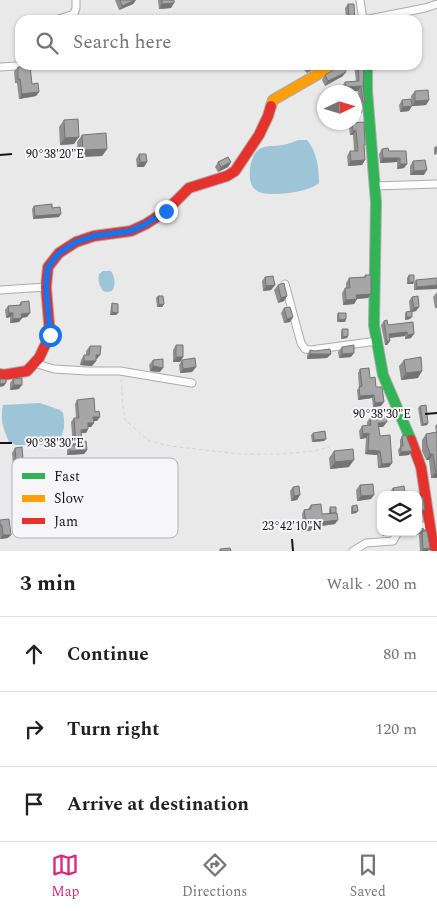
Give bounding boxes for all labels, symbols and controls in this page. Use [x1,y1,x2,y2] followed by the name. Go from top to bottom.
[15,15,422,70] search box
[73,28,172,57] text: Search here
[33,29,61,57] icon: search
[317,85,362,130] north arrow
[26,145,84,164] text: 90°38'20"E
[155,200,178,223] route end
[39,324,62,347] route start
[353,405,411,424] text: 90°38'30"E
[26,434,84,453] text: 90°38'30"E
[12,458,178,538] legend
[54,466,80,487] text: Fast
[54,488,84,509] text: Slow
[377,491,422,536] map controls
[377,491,422,536] button: layers
[54,511,78,532] text: Jam
[262,517,322,536] text: 23°42'10"N
[20,568,76,600] text: 3 min
[326,572,417,596] text: Walk · 200 m
[20,640,48,668] icon: ahead
[67,640,149,669] text: Continue
[383,642,417,666] text: 80 m
[20,715,48,743] icon: right
[67,715,160,744] text: Turn right
[375,717,417,741] text: 120 m
[20,790,48,818] icon: arrive
[67,790,249,819] text: Arrive at destination
[51,851,79,902] tab: Map
[182,851,247,902] tab: Directions
[350,851,386,902] tab: Saved

